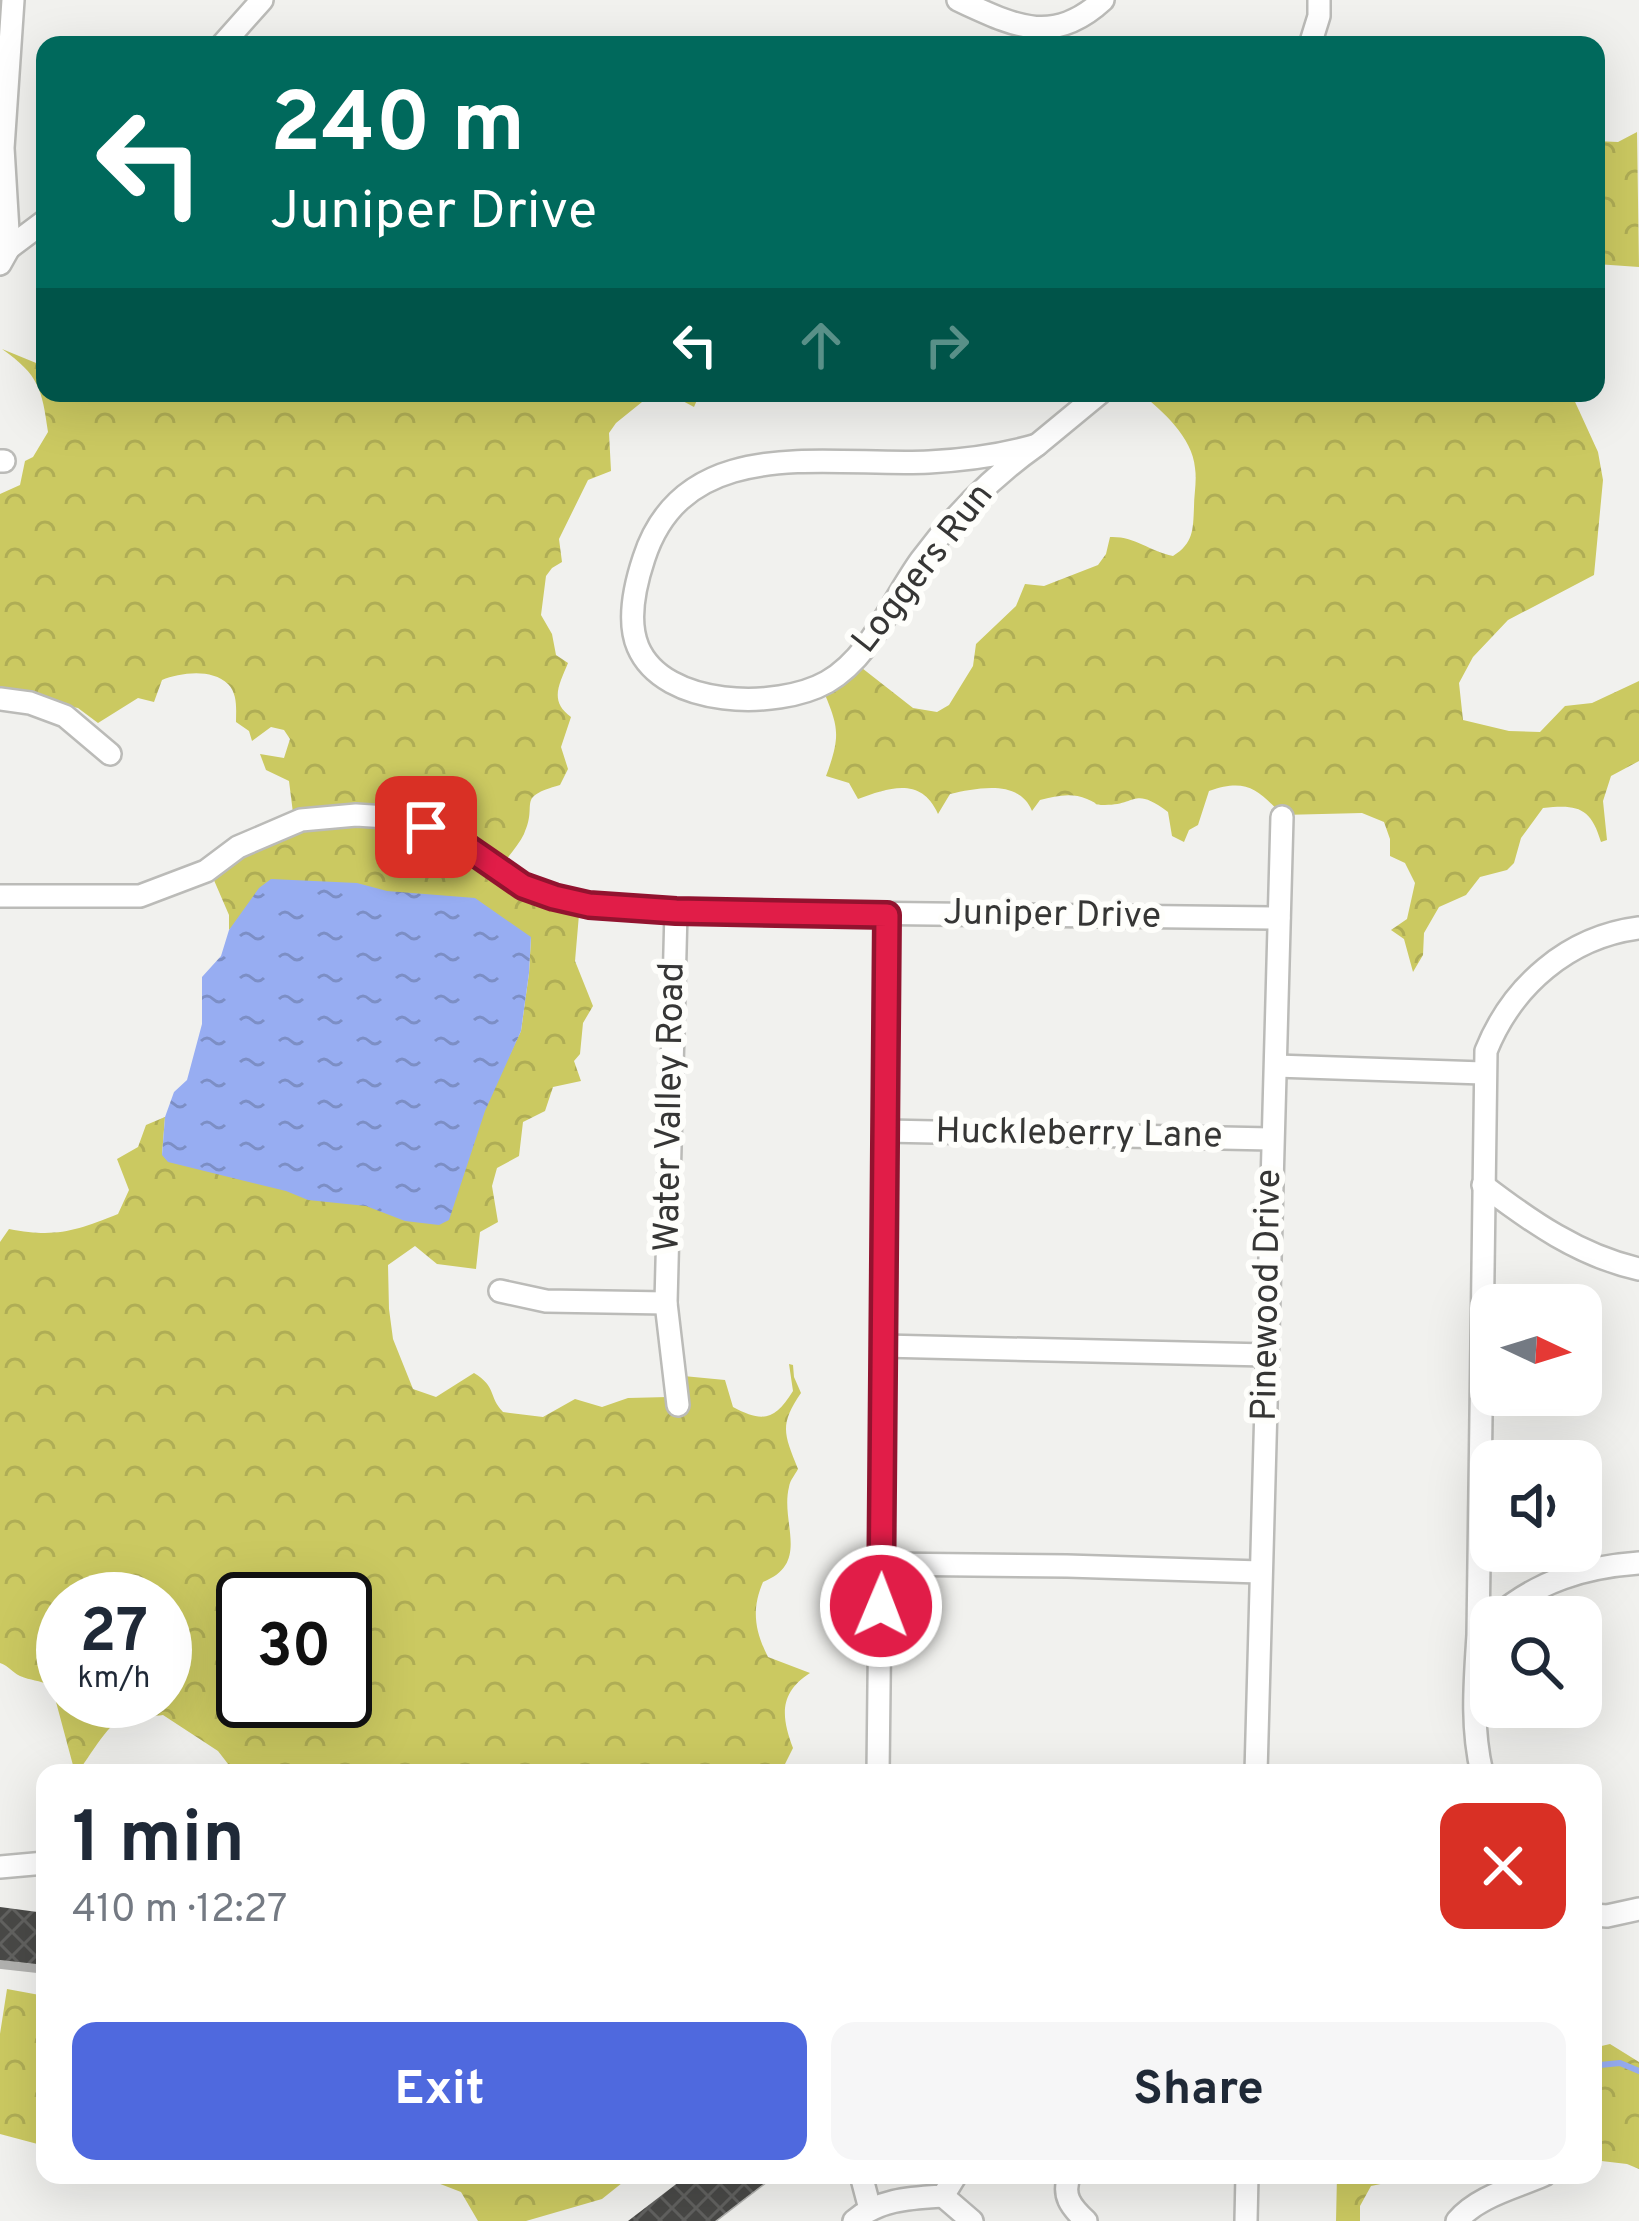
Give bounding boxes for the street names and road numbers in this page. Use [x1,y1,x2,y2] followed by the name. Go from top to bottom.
[843,475,1005,663] street label: Loggers Run
[943,891,1161,941] street label: Juniper Drive
[645,962,697,1252] street label: Water Valley Road
[935,1109,1223,1161] street label: Huckleberry Lane
[1243,1168,1293,1422] street label: Pinewood Drive

